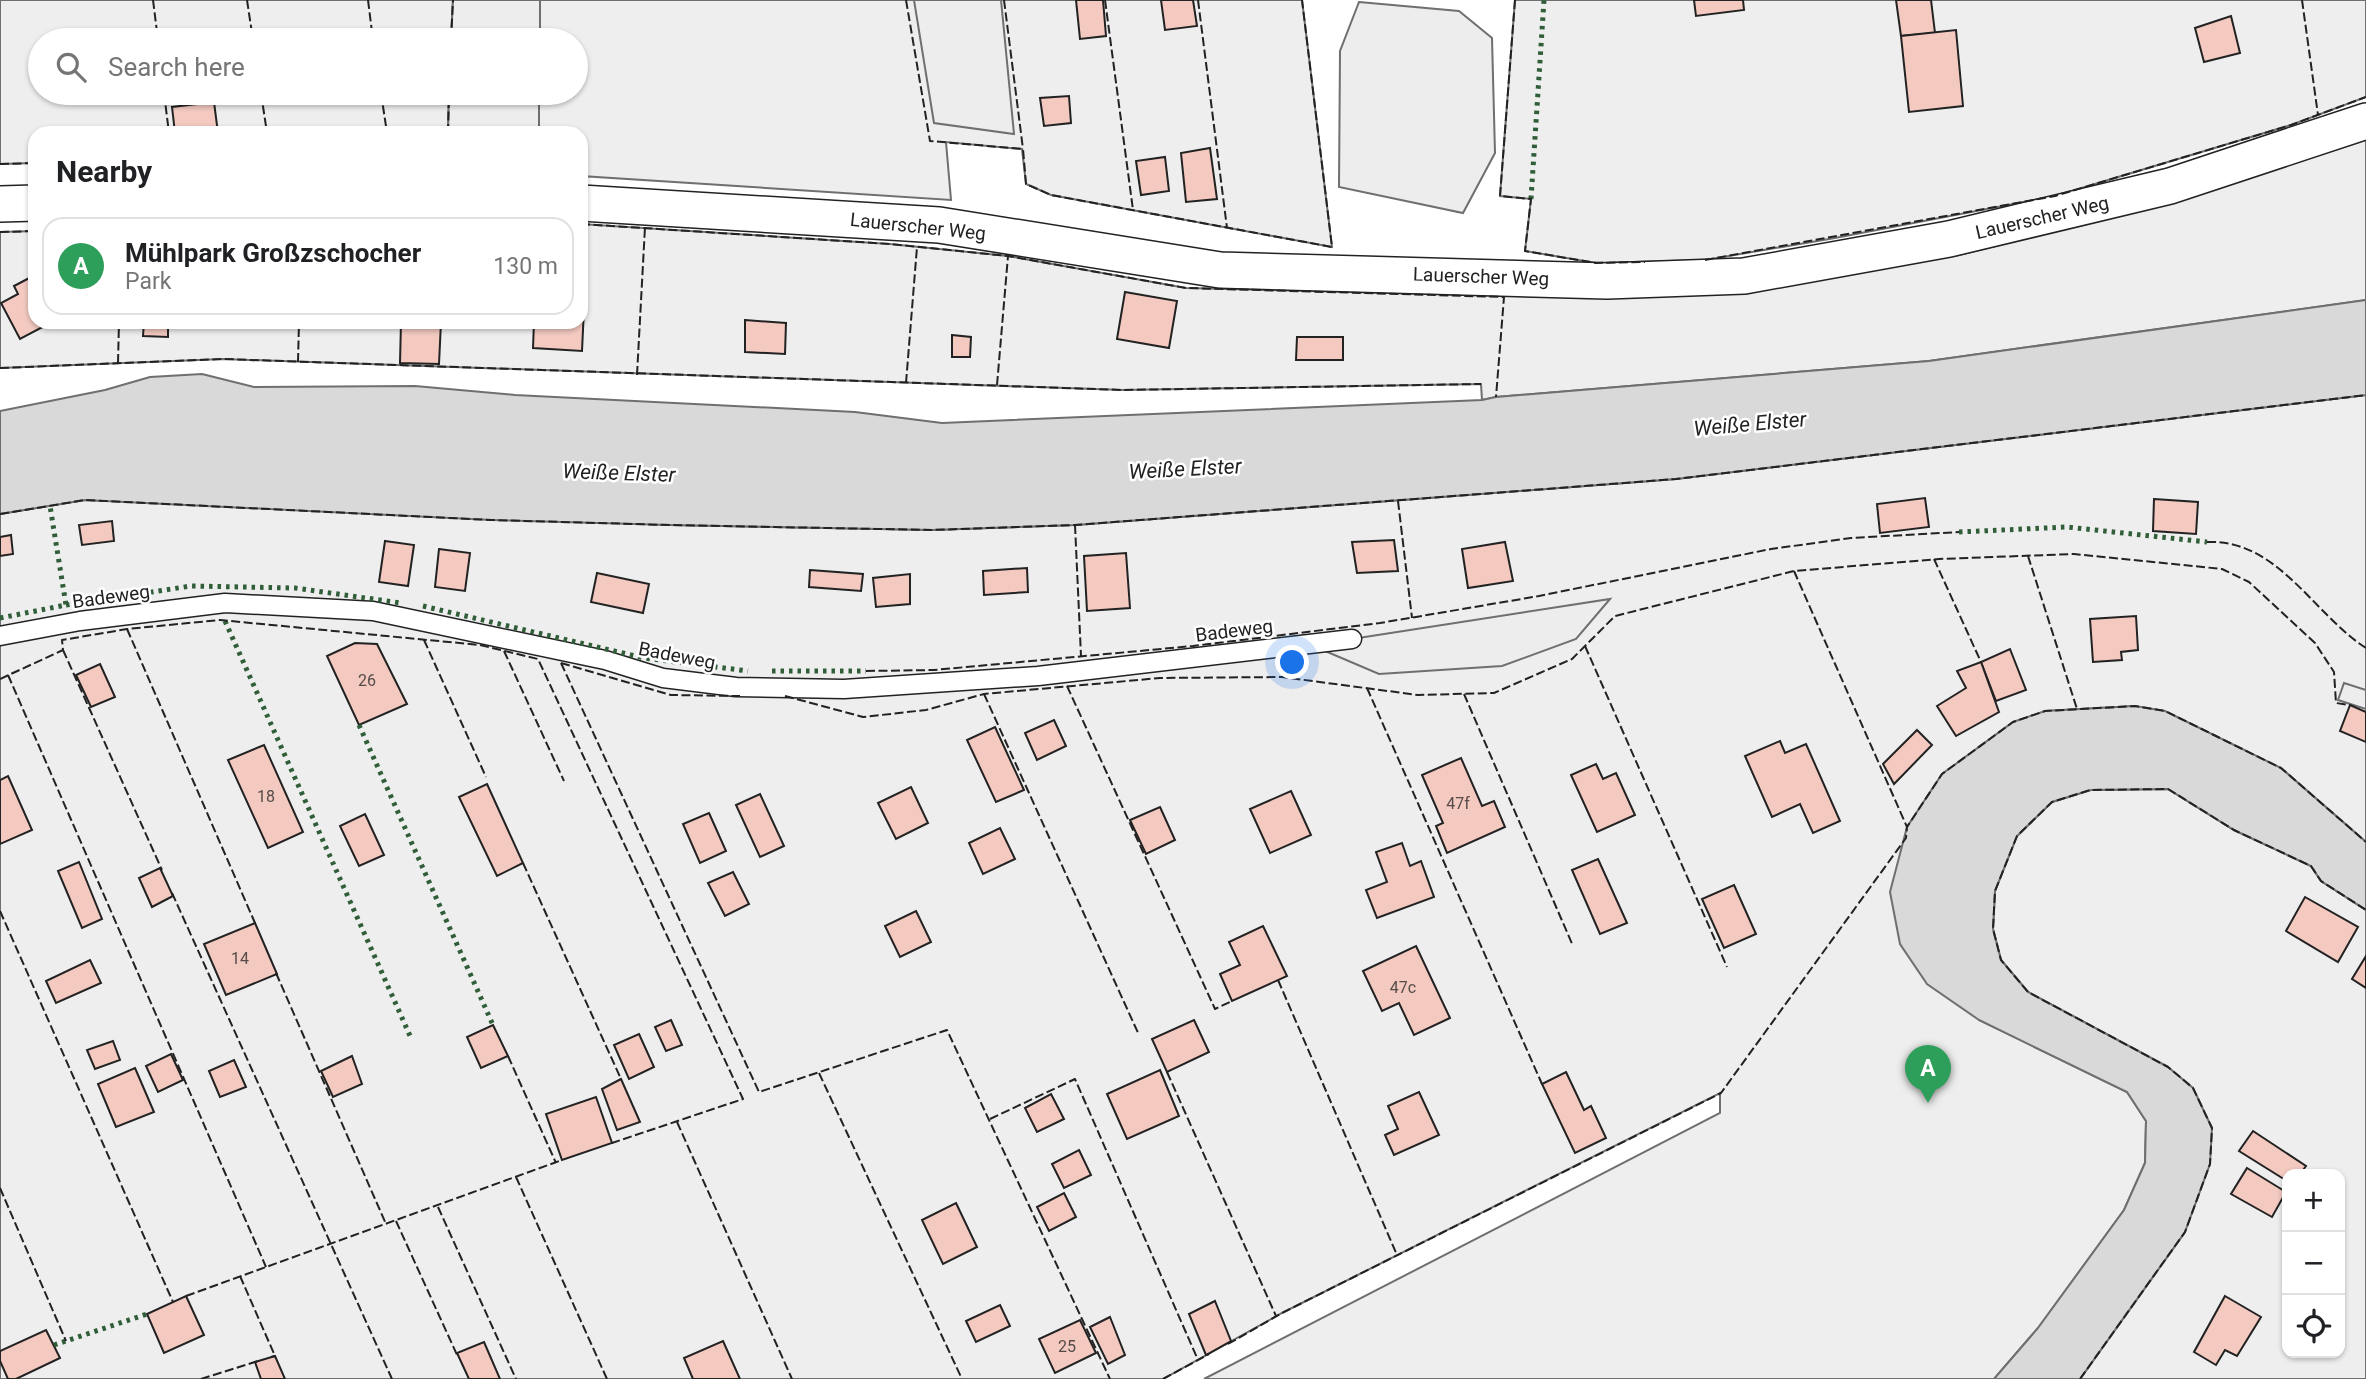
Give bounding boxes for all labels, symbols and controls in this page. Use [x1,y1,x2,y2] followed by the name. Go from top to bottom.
[28,28,588,105] search box
[52,48,90,86] icon: search
[108,52,245,82] text: Search here
[56,154,152,189] text: Nearby
[1973,191,2111,244] street label: Lauerscher Weg
[849,208,987,245] street label: Lauerscher Weg
[125,238,421,268] text: Mühlpark Großzschocher
[73,253,89,280] text: A
[493,253,558,280] text: 130 m
[1412,263,1549,290] street label: Lauerscher Weg
[125,268,171,295] text: Park
[1693,407,1808,441] water label: Weiße Elster
[1128,454,1243,484] water label: Weiße Elster
[562,459,677,487] water label: Weiße Elster
[71,580,151,613] street label: Badeweg
[1194,614,1274,647] street label: Badeweg
[636,637,717,674] street label: Badeweg
[1275,645,1309,679] your location
[358,671,376,690] house number: 26
[257,787,275,806] house number: 18
[1446,794,1470,813] house number: 47f
[231,949,249,968] house number: 14
[1390,978,1416,997] house number: 47c
[1905,1045,1951,1103] pin: A
[2282,1169,2345,1358] map controls
[2282,1169,2345,1232] button: +
[2282,1232,2345,1295] button: −
[2282,1295,2345,1358] button: locate
[1058,1337,1076,1356] house number: 25

